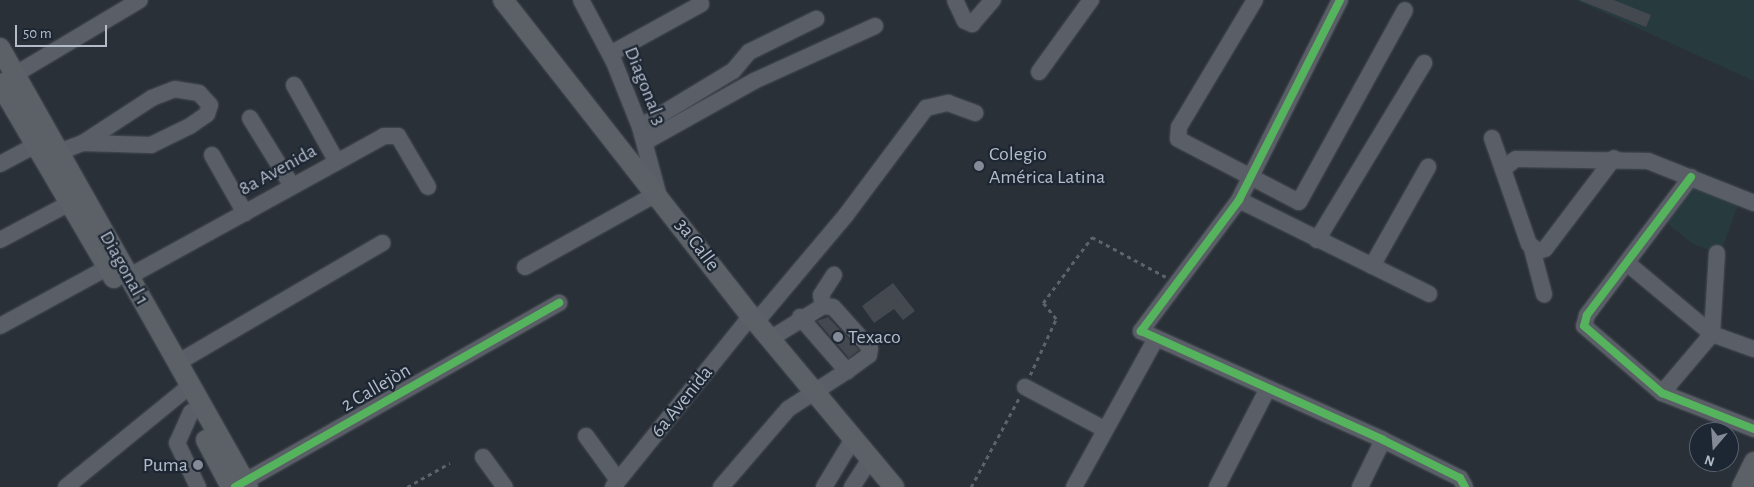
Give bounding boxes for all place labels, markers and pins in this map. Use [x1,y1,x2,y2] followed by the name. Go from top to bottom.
[989,142,1105,189] place label: Colegio América Latina
[973,160,985,172] marker: Colegio América Latina
[848,325,901,349] place label: Texaco
[832,331,844,343] marker: Texaco
[143,453,188,477] place label: Puma
[192,459,204,471] marker: Puma

